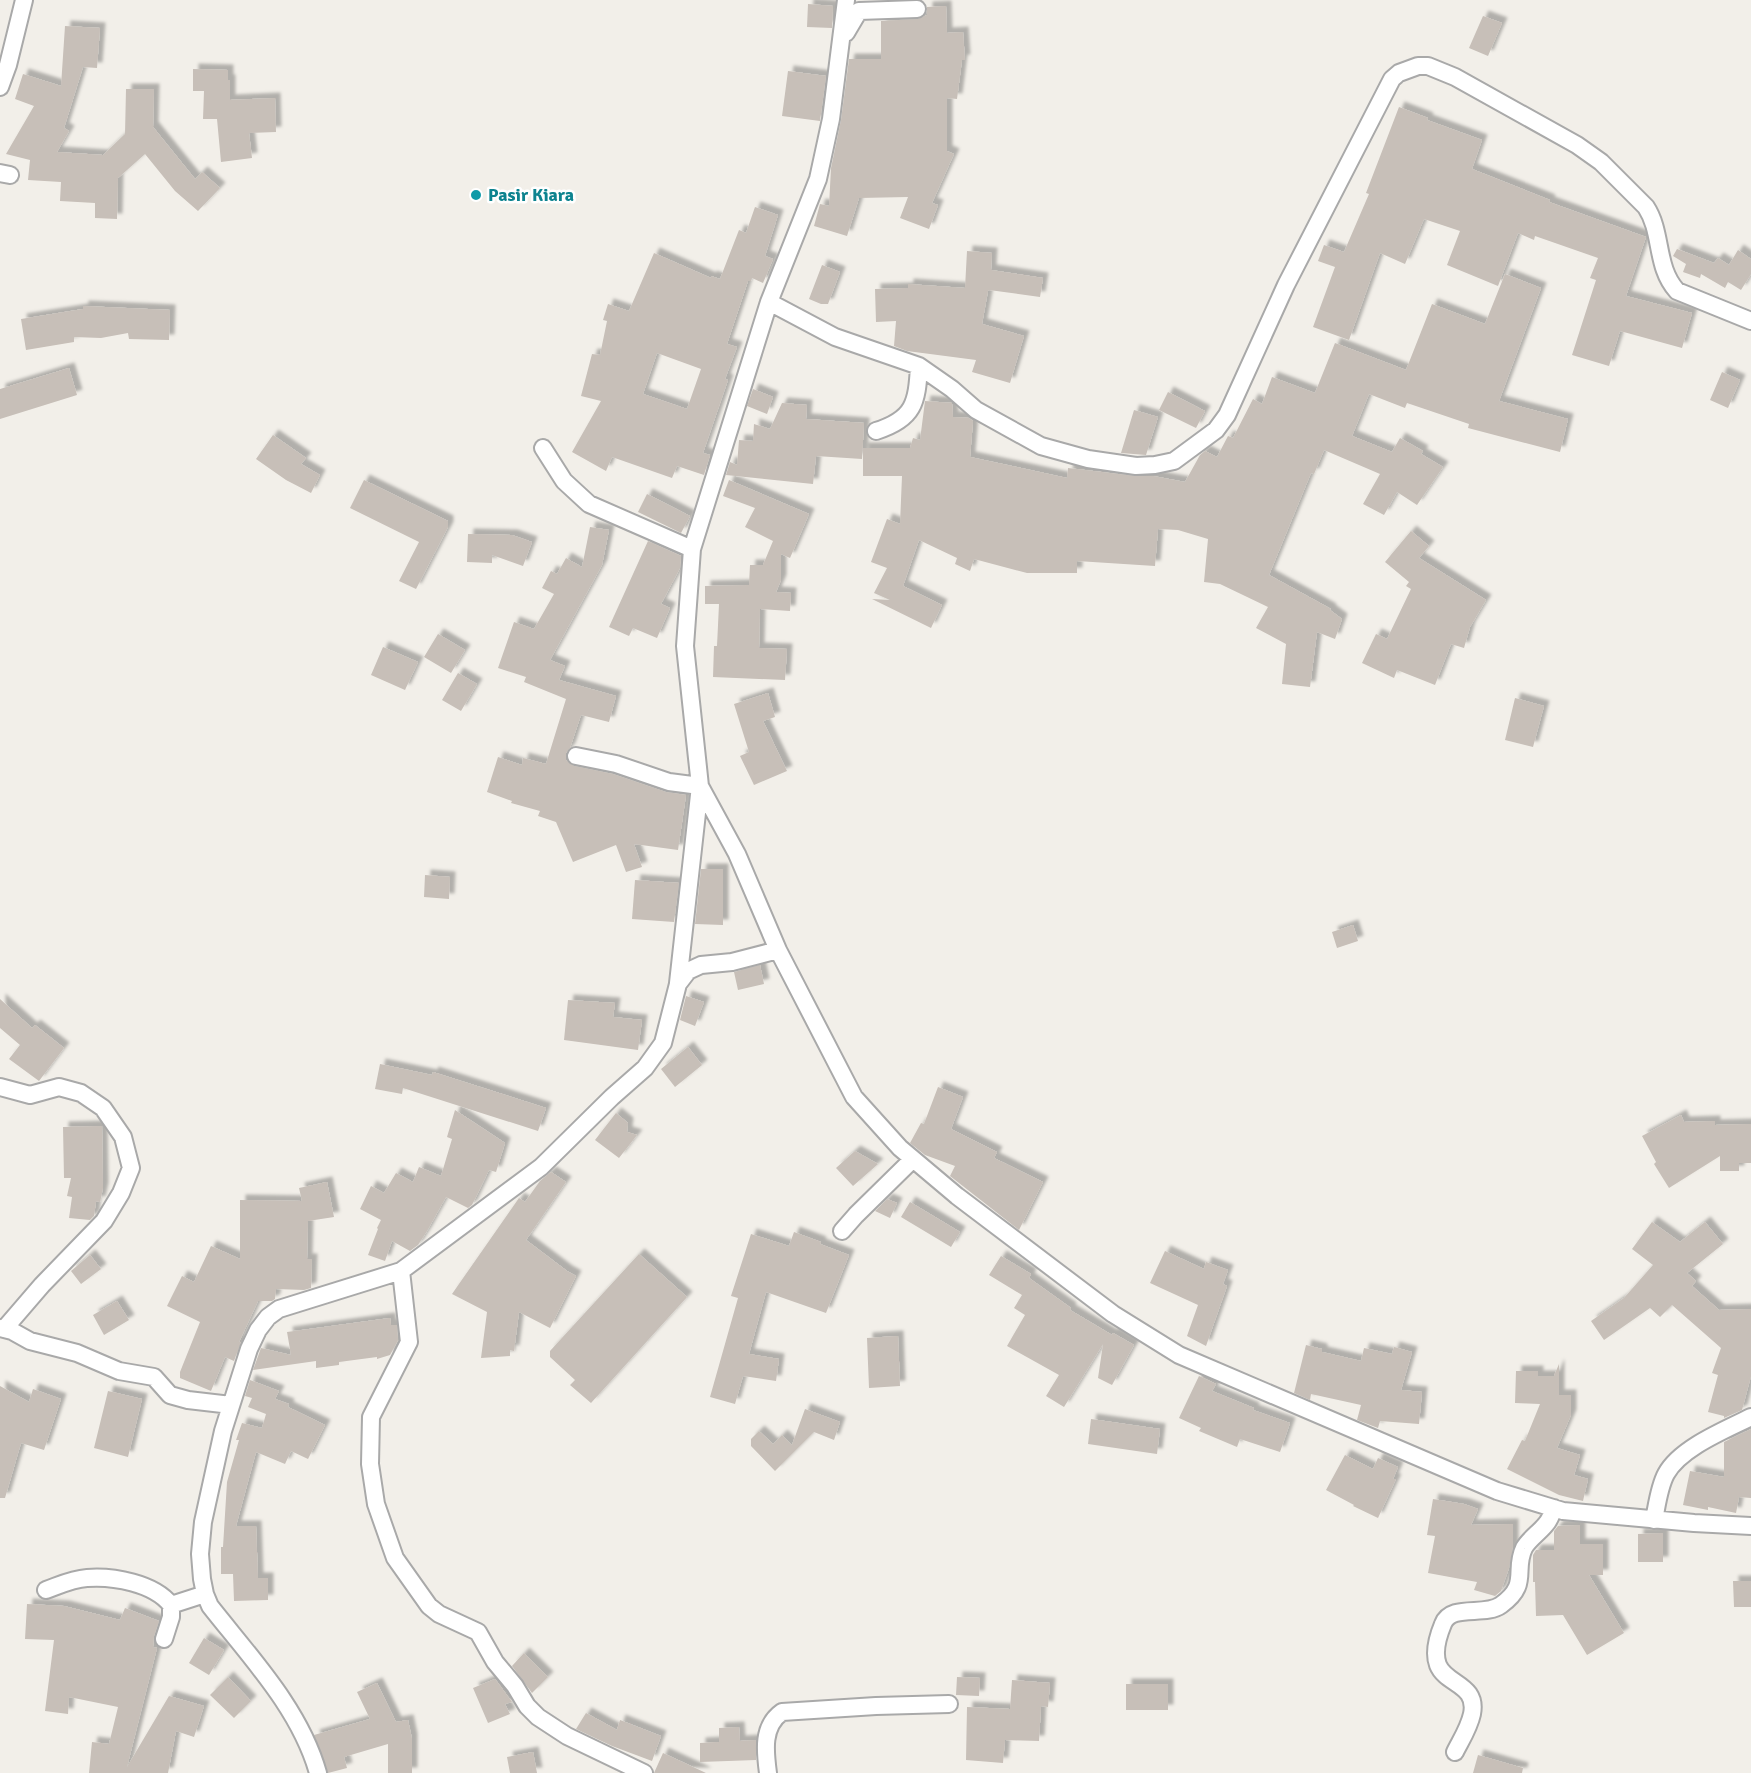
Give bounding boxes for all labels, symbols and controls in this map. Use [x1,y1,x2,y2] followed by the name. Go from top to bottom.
[488,184,574,206] place label: Pasir Kiara
[469,188,483,202] marker: Pasir Kiara

